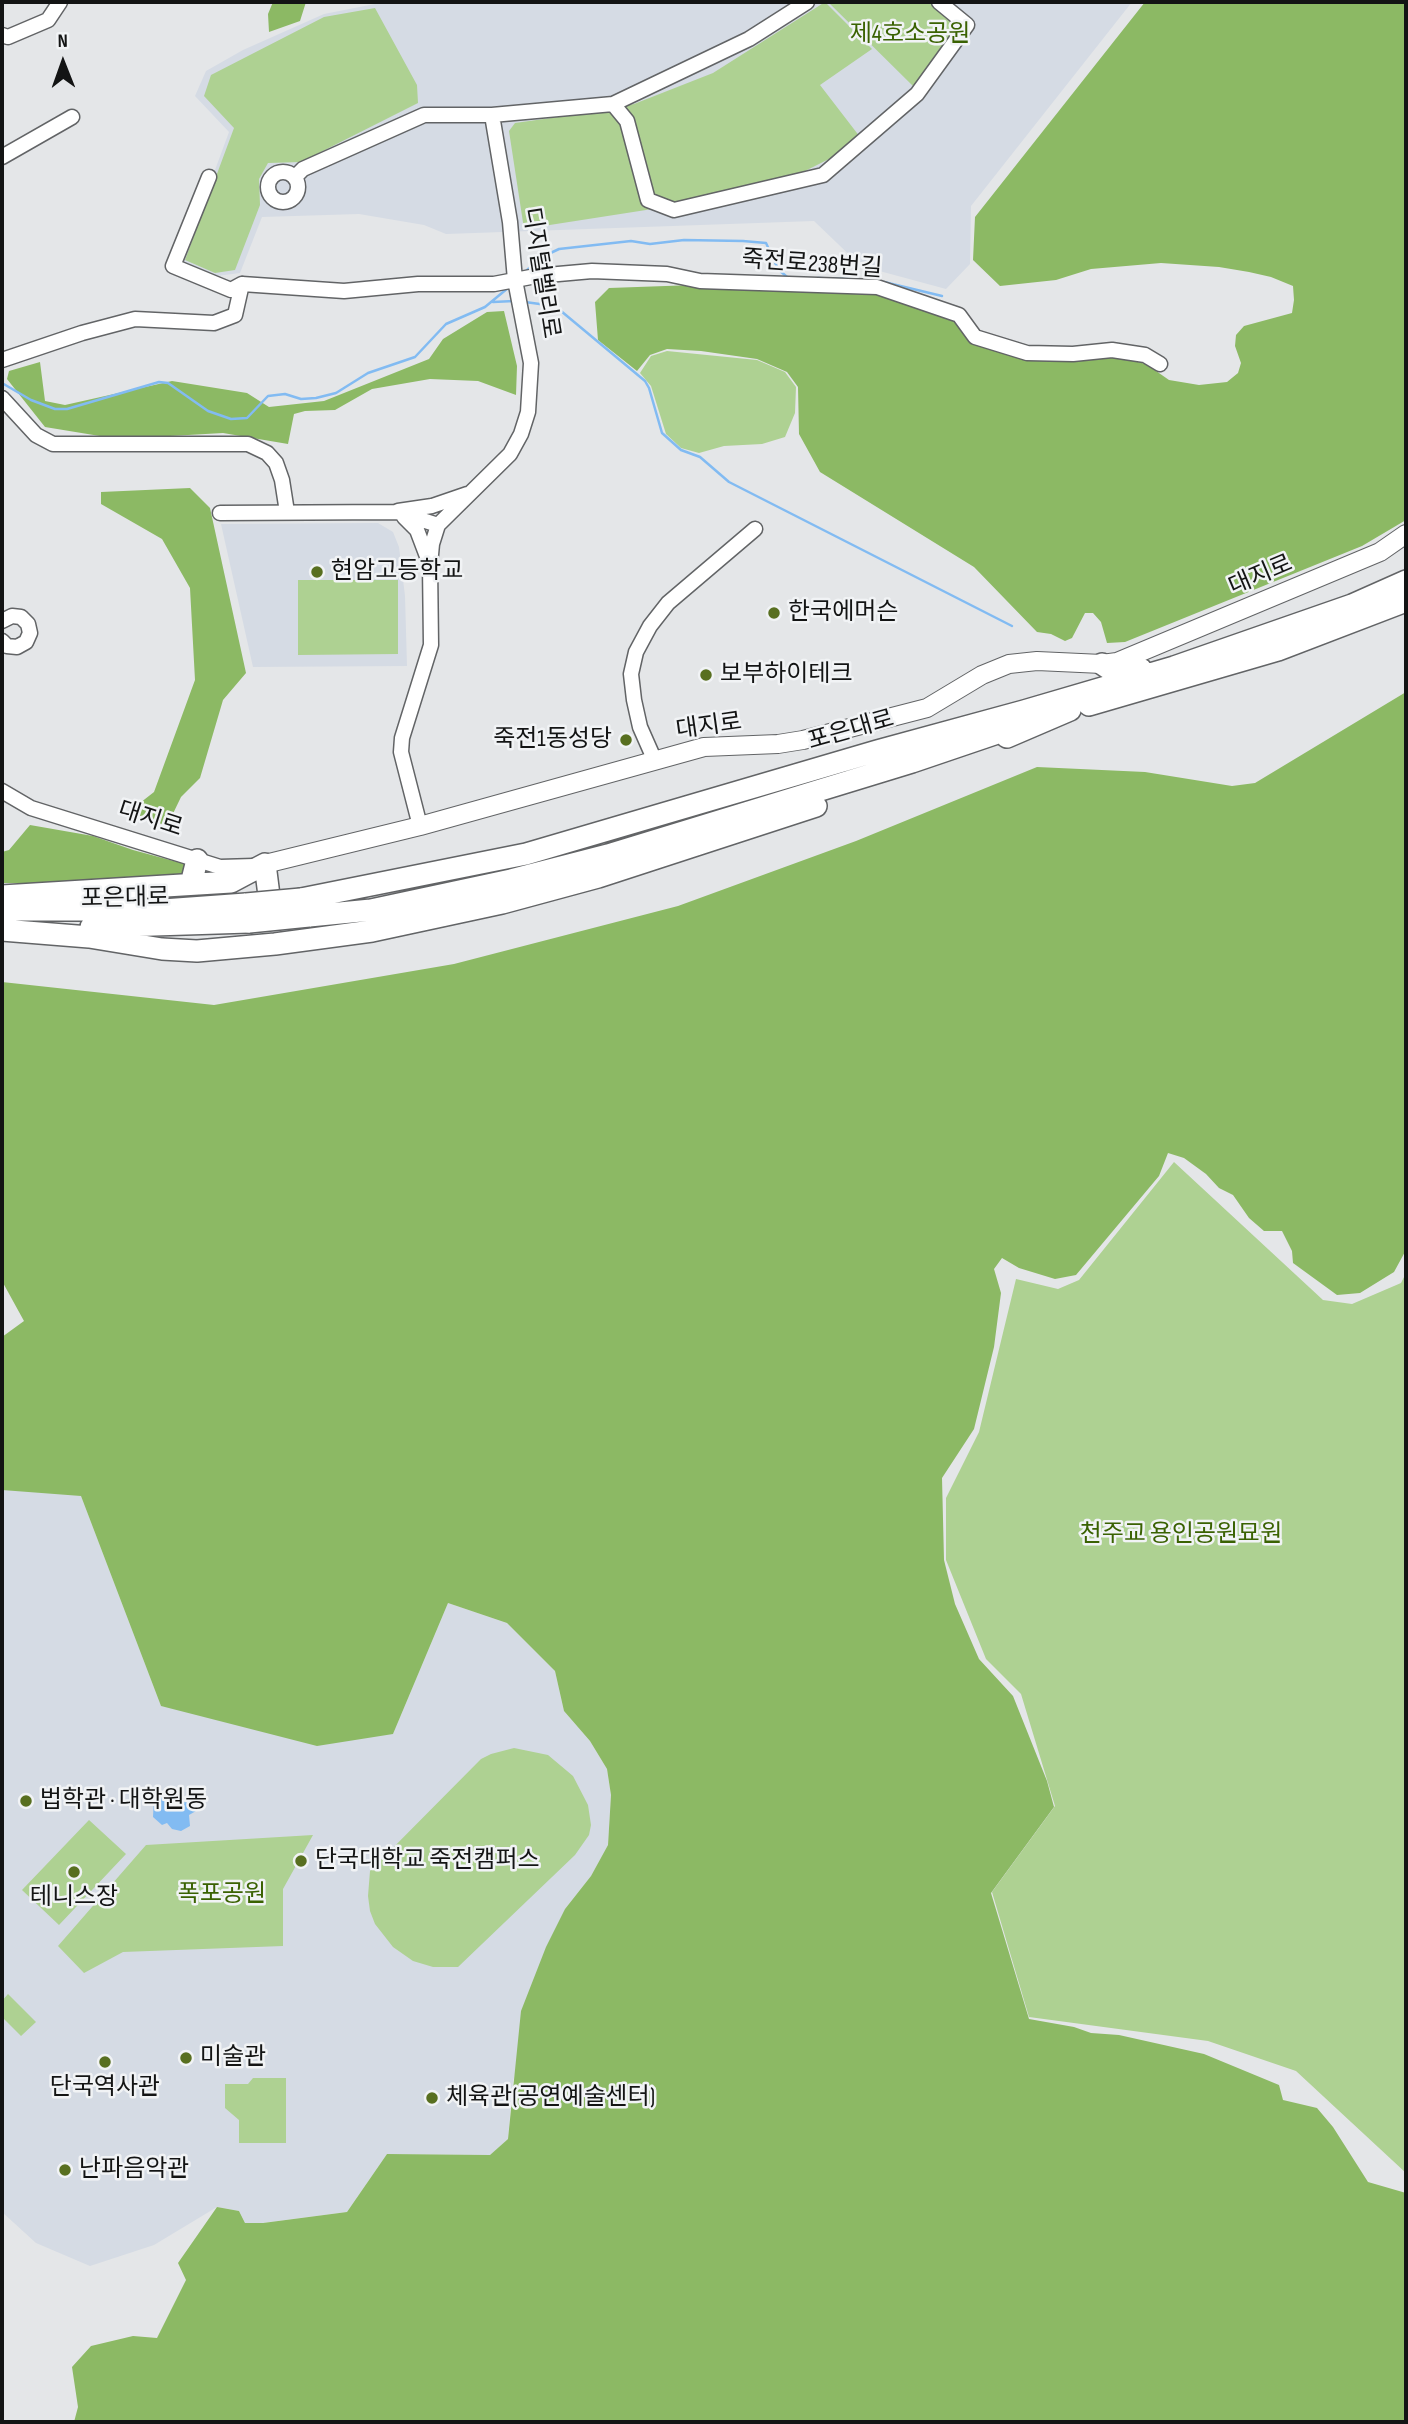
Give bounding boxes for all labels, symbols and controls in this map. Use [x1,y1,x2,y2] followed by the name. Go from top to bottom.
[850,21,970,49] park label: 제4호소공원
[28,28,98,98] north arrow
[57,30,68,53] text: N
[515,205,565,341] street label: 디지털벨리로
[741,246,883,284] street label: 죽전로238번길
[1225,550,1297,602] street label: 대지로
[331,558,463,586] place label: 현암고등학교
[309,564,325,580] marker: 현암고등학교
[788,599,898,627] place label: 한국에머슨
[766,605,782,621] marker: 한국에머슨
[720,661,852,689] place label: 보부하이테크
[698,667,714,683] marker: 보부하이테크
[805,705,897,757] street label: 포은대로
[674,708,744,746] street label: 대지로
[493,726,612,754] place label: 죽전1동성당
[618,732,634,748] marker: 죽전1동성당
[114,796,186,844] street label: 대지로
[81,884,169,914] street label: 포은대로
[1080,1521,1282,1549] park label: 천주교 용인공원묘원
[40,1787,207,1815] place label: 법학관 · 대학원동
[18,1793,34,1809] marker: 법학관 · 대학원동
[315,1847,540,1875] place label: 단국대학교 죽전캠퍼스
[293,1853,309,1869] marker: 단국대학교 죽전캠퍼스
[66,1864,82,1880] marker: 테니스장
[178,1881,266,1909] park label: 폭포공원
[30,1884,118,1912] place label: 테니스장
[200,2044,266,2072] place label: 미술관
[178,2050,194,2066] marker: 미술관
[97,2054,113,2070] marker: 단국역사관
[50,2074,160,2102] place label: 단국역사관
[446,2084,655,2112] place label: 체육관(공연예술센터)
[424,2090,440,2106] marker: 체육관(공연예술센터)
[79,2156,189,2184] place label: 난파음악관
[57,2162,73,2178] marker: 난파음악관

